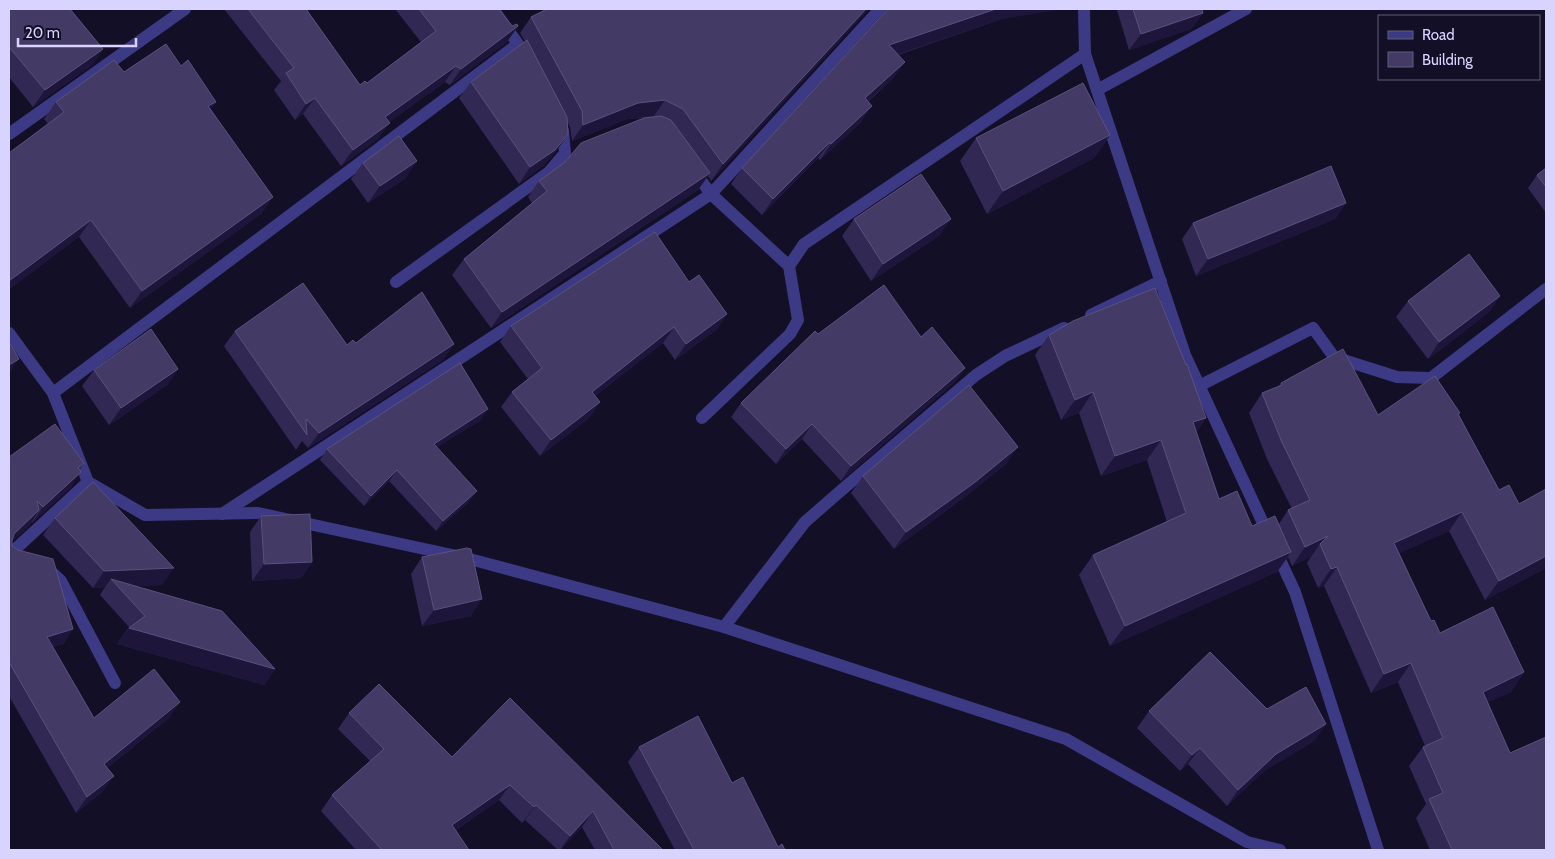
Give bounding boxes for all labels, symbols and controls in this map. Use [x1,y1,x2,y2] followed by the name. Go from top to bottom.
[18,15,135,47] scale bar
[1378,15,1540,80] legend
[25,24,60,42] text: 20 m
[1422,26,1455,44] text: Road
[1422,51,1473,69] text: Building

